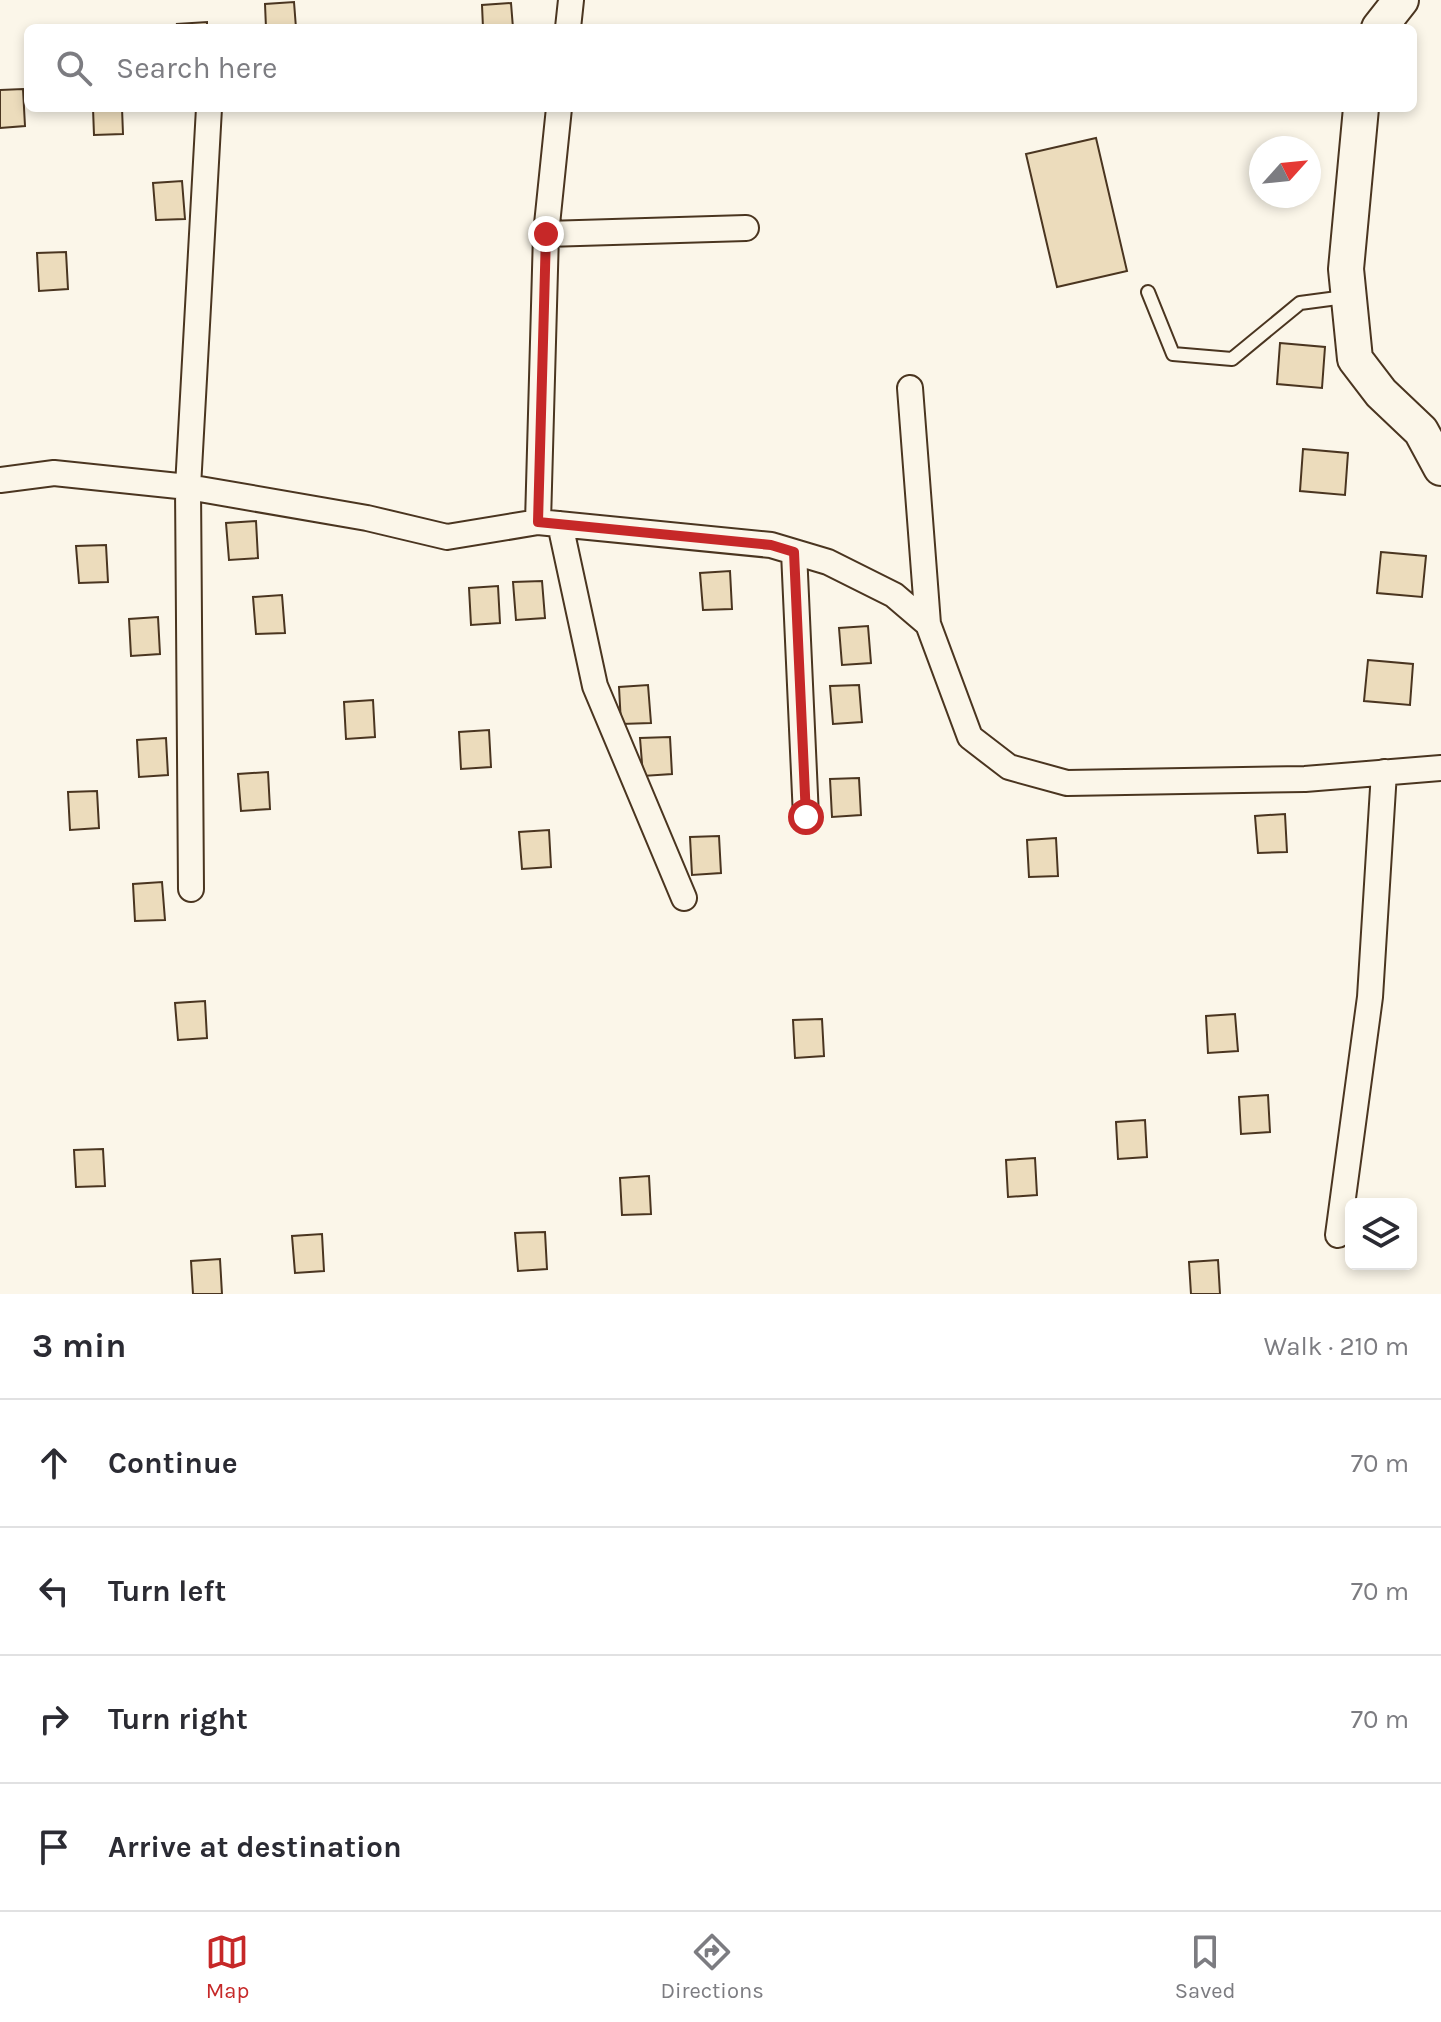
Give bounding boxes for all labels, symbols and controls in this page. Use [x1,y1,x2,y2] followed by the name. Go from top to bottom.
[24,24,1417,112] search box
[52,46,96,90] icon: search
[116,50,277,86] text: Search here
[1249,136,1321,208] north arrow
[528,216,564,252] route end
[788,799,824,835] route start
[1345,1198,1417,1270] map controls
[1345,1198,1417,1270] button: layers
[32,1326,126,1366] text: 3 min
[1264,1331,1409,1362] text: Walk · 210 m
[32,1441,76,1485] icon: ahead
[108,1445,238,1481] text: Continue
[1351,1448,1409,1479] text: 70 m
[32,1569,76,1613] icon: left
[108,1573,226,1609] text: Turn left
[1351,1576,1409,1607] text: 70 m
[32,1697,76,1741] icon: right
[108,1701,248,1737] text: Turn right
[1351,1704,1409,1735] text: 70 m
[32,1825,76,1869] icon: arrive
[108,1829,402,1865] text: Arrive at destination
[205,1930,249,2004] tab: Map
[660,1930,764,2004] tab: Directions
[1175,1930,1236,2004] tab: Saved

